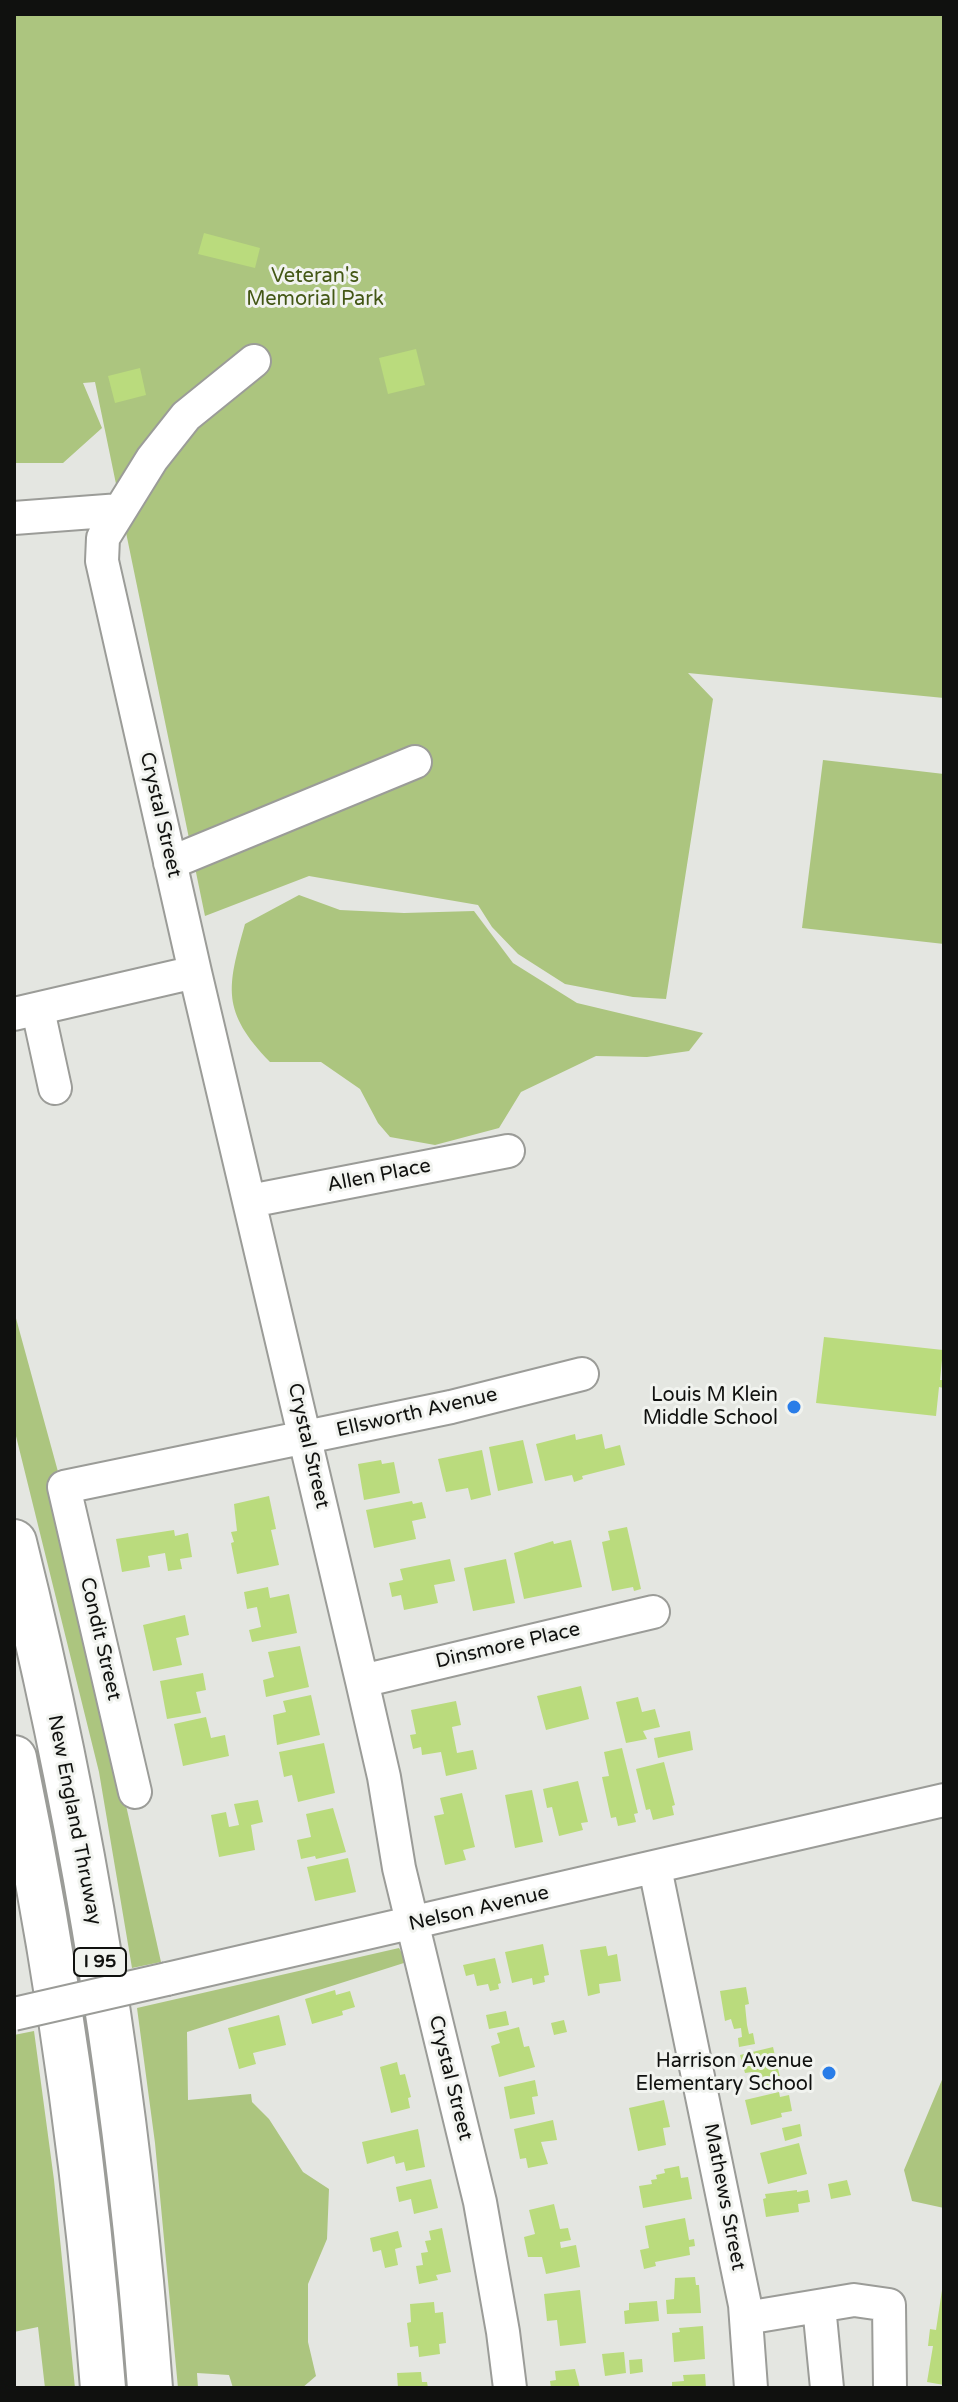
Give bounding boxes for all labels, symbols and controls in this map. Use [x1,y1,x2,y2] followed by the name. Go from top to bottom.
[246,265,384,312] park label: Veteran's Memorial Park
[134,750,186,880] street label: Crystal Street
[325,1154,433,1198] street label: Allen Place
[282,1381,334,1511] street label: Crystal Street
[334,1383,500,1443] street label: Ellsworth Avenue
[643,1384,778,1431] place label: Louis M Klein Middle School
[785,1398,803,1416] marker: Louis M Klein Middle School
[74,1575,126,1703] street label: Condit Street
[433,1618,583,1674] street label: Dinsmore Place
[42,1713,106,1927] street label: New England Thruway
[407,1881,551,1937] street label: Nelson Avenue
[74,1948,126,1976] road number: I 95
[423,2013,477,2143] street label: Crystal Street
[635,2050,813,2097] place label: Harrison Avenue Elementary School
[820,2064,838,2082] marker: Harrison Avenue Elementary School
[698,2122,750,2272] street label: Mathews Street

